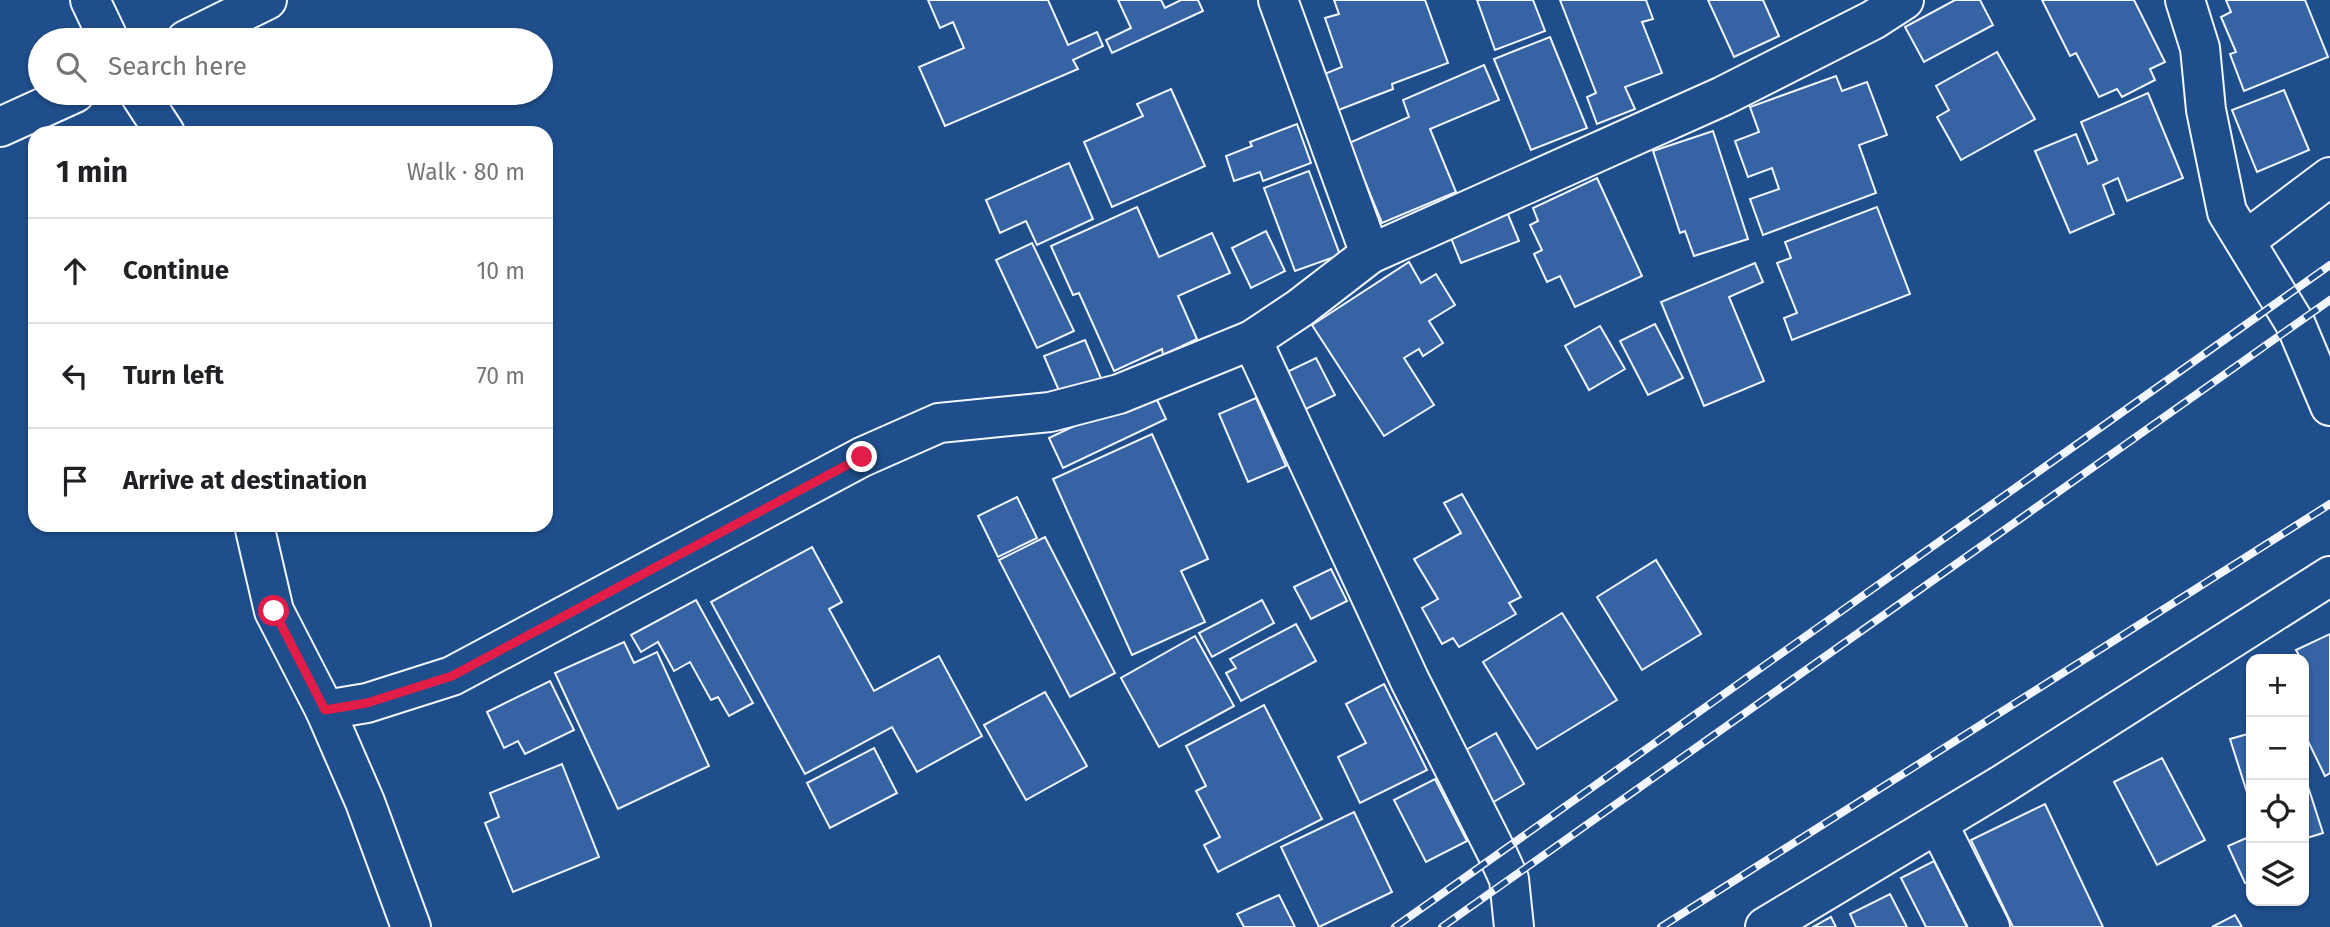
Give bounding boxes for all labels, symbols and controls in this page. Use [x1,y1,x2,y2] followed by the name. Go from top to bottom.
[28,28,553,105] search box
[52,48,90,86] icon: search
[108,51,247,82] text: Search here
[56,154,128,190] text: 1 min
[407,158,525,186] text: Walk · 80 m
[56,252,94,290] icon: ahead
[123,255,229,286] text: Continue
[476,257,525,285] text: 10 m
[56,357,94,395] icon: left
[123,360,224,391] text: Turn left
[476,362,525,390] text: 70 m
[846,441,877,472] route end
[56,462,94,500] icon: arrive
[123,465,367,496] text: Arrive at destination
[258,595,289,626] route start
[2246,654,2309,906] map controls
[2246,654,2309,717] button: +
[2246,717,2309,780] button: −
[2246,780,2309,843] button: locate
[2246,843,2309,906] button: layers

